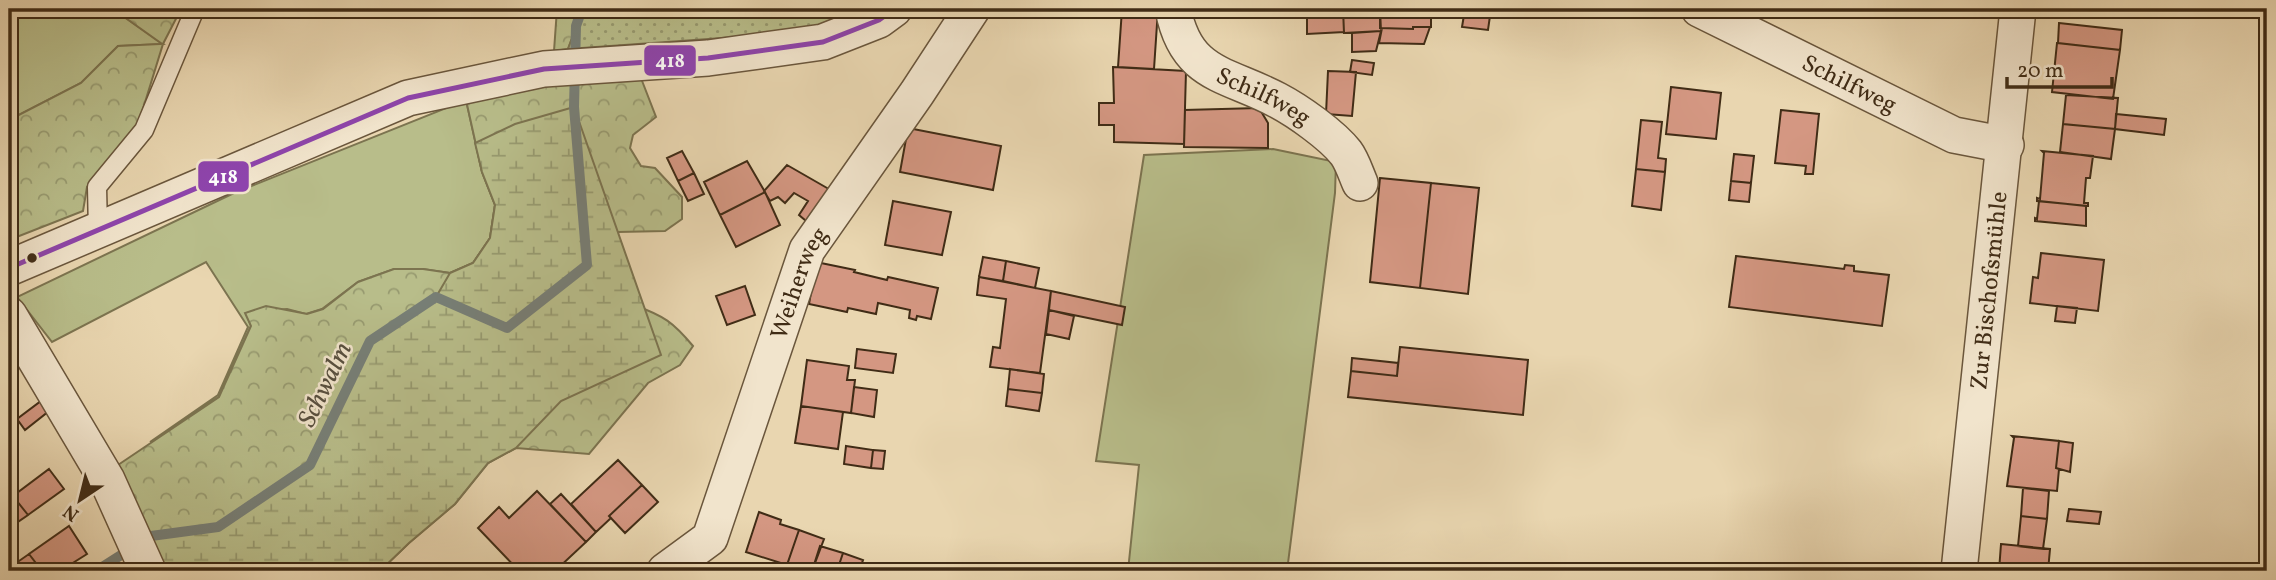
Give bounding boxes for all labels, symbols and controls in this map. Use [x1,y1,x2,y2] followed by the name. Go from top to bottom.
[643,44,697,77] line badge: 418
[2007,46,2112,90] scale bar
[1795,47,1902,123] street label: Schilfweg
[655,49,685,75] text: 418
[2017,57,2063,86] text: 20 m
[1210,60,1317,135] street label: Schilfweg
[197,160,250,193] line badge: 418
[208,165,238,191] text: 418
[1963,190,2018,392] street label: Zur Bischofsmühle
[763,220,837,344] street label: Weiherweg
[25,251,39,265] unlabelled marker
[290,336,362,433] water label: Schwalm
[46,464,116,534] north arrow
[58,498,85,527] text: N

